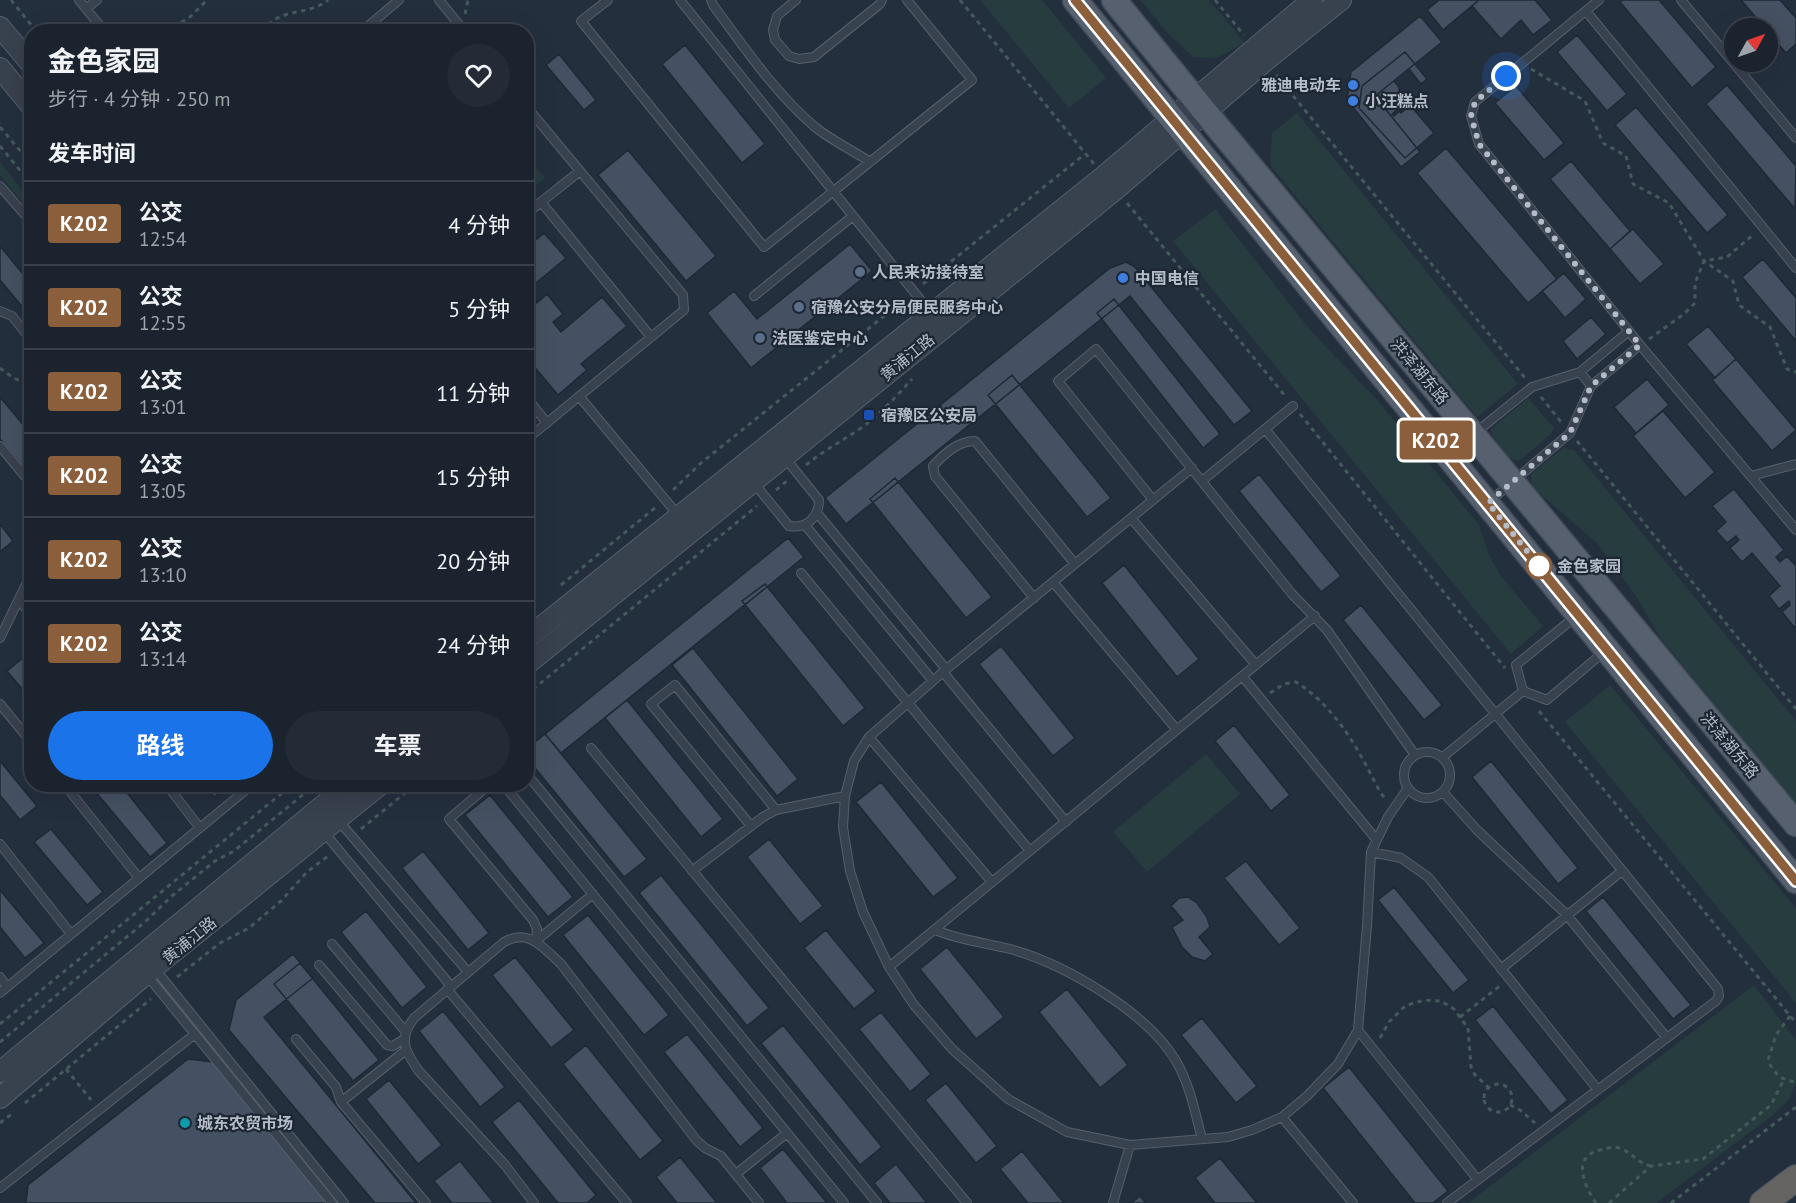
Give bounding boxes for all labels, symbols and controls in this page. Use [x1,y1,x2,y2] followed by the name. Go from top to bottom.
[1724,18,1778,72] north arrow
[1724,18,1778,72] map controls
[48,42,160,79] text: 金色家园
[447,44,510,107] button: heart
[1491,61,1521,91] your location
[1261,75,1341,95] place label: 雅迪电动车
[1346,78,1360,92] marker: 雅迪电动车
[48,86,231,112] text: 步行 · 4 分钟 · 250 m
[1365,91,1429,111] place label: 小汪糕点
[1346,94,1360,108] marker: 小汪糕点
[48,139,136,167] text: 发车时间
[139,198,183,226] text: 公交
[60,210,109,237] text: K202
[448,211,510,239] text: 4 分钟
[139,226,187,252] text: 12:54
[872,262,984,282] place label: 人民来访接待室
[853,265,867,279] marker: 人民来访接待室
[1135,268,1199,288] place label: 中国电信
[1116,271,1130,285] marker: 中国电信
[139,282,183,310] text: 公交
[60,294,109,321] text: K202
[448,295,510,323] text: 5 分钟
[811,297,1003,317] place label: 宿豫公安分局便民服务中心
[792,300,806,314] marker: 宿豫公安分局便民服务中心
[139,310,187,336] text: 12:55
[772,328,868,348] place label: 法医鉴定中心
[876,329,938,385] street label: 黄浦江路
[753,331,767,345] marker: 法医鉴定中心
[1387,334,1453,408] street label: 洪泽湖东路
[139,366,183,394] text: 公交
[60,378,109,405] text: K202
[436,379,510,407] text: 11 分钟
[139,394,187,420] text: 13:01
[881,405,977,425] place label: 宿豫区公安局
[862,408,876,422] marker: 宿豫区公安局
[1394,420,1478,460] line badge: K202
[1412,427,1460,454] text: K202
[139,450,183,478] text: 公交
[60,462,109,489] text: K202
[436,463,510,491] text: 15 分钟
[139,478,187,504] text: 13:05
[139,534,183,562] text: 公交
[60,546,109,573] text: K202
[436,547,510,575] text: 20 分钟
[1526,553,1552,579] marker: 金色家园
[1557,556,1621,576] place label: 金色家园
[139,562,187,588] text: 13:10
[139,618,183,646] text: 公交
[60,630,109,657] text: K202
[436,631,510,659] text: 24 分钟
[139,646,187,672] text: 13:14
[1697,708,1763,782] street label: 洪泽湖东路
[48,711,273,780] button: 路线
[285,711,510,780] button: 车票
[158,912,220,968] street label: 黄浦江路
[197,1113,293,1133] place label: 城东农贸市场
[178,1116,192,1130] marker: 城东农贸市场

